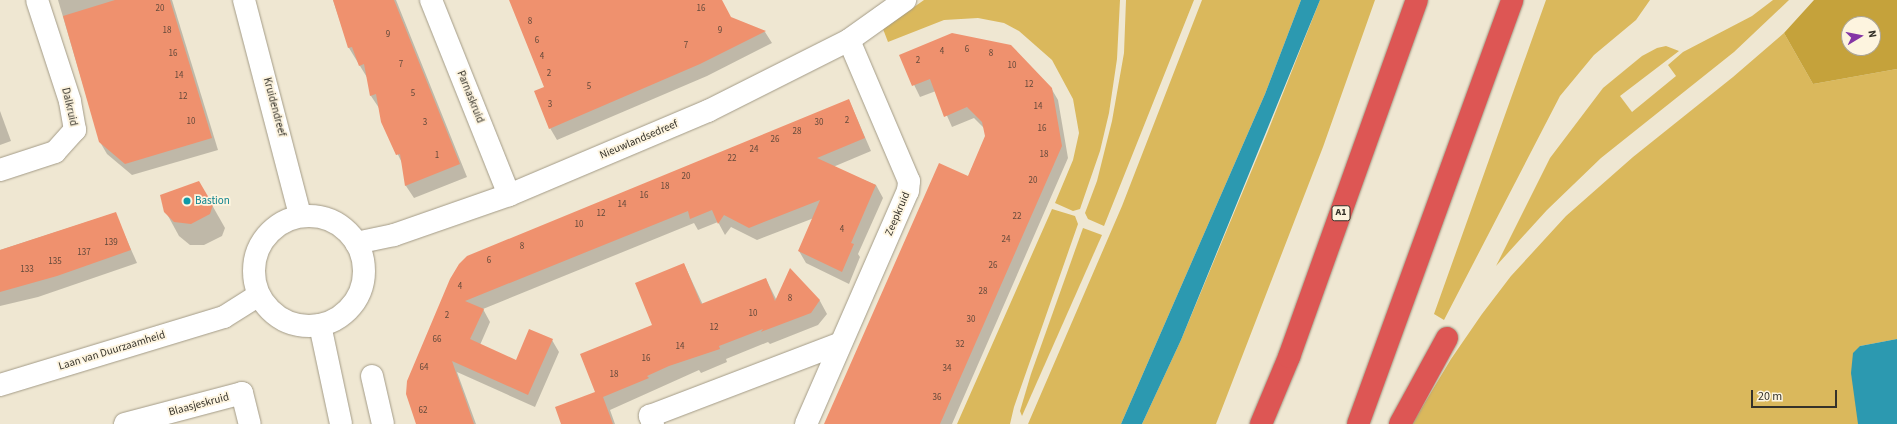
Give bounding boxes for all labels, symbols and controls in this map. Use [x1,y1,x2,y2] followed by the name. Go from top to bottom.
[156,4,164,14] house number: 20
[697,4,705,14] house number: 16
[1841,16,1881,56] north arrow
[528,17,532,27] house number: 8
[163,26,171,36] house number: 18
[718,26,722,36] house number: 9
[1864,29,1880,39] text: N
[386,30,390,40] house number: 9
[535,36,539,46] house number: 6
[684,41,688,51] house number: 7
[965,45,969,55] house number: 6
[940,47,944,57] house number: 4
[169,49,177,59] house number: 16
[989,49,993,59] house number: 8
[540,52,544,62] house number: 4
[916,56,920,66] house number: 2
[399,60,403,70] house number: 7
[1008,61,1016,71] house number: 10
[454,69,486,125] street label: Parnaskruid
[547,69,551,79] house number: 2
[175,71,183,81] house number: 14
[260,76,288,138] street label: Kruidendreef
[1025,80,1033,90] house number: 12
[587,82,591,92] house number: 5
[58,86,80,128] street label: Dalkruid
[411,89,415,99] house number: 5
[179,92,187,102] house number: 12
[548,100,552,110] house number: 3
[1034,102,1042,112] house number: 14
[845,116,849,126] house number: 2
[187,117,195,127] house number: 10
[423,118,427,128] house number: 3
[598,118,680,162] street label: Nieuwlandsedreef
[815,118,823,128] house number: 30
[1038,124,1046,134] house number: 16
[793,127,801,137] house number: 28
[771,135,779,145] house number: 26
[750,145,758,155] house number: 24
[1040,150,1048,160] house number: 18
[435,151,439,161] house number: 1
[728,154,736,164] house number: 22
[682,172,690,182] house number: 20
[1029,176,1037,186] house number: 20
[661,182,669,192] house number: 18
[883,190,913,238] street label: Zeepkruid
[640,191,648,201] house number: 16
[195,194,230,208] place label: Bastion
[182,196,192,206] marker: Bastion
[618,200,626,210] house number: 14
[1331,205,1351,221] road number: A1
[597,209,605,219] house number: 12
[1013,212,1021,222] house number: 22
[575,220,583,230] house number: 10
[840,225,844,235] house number: 4
[1002,235,1010,245] house number: 24
[104,238,118,248] house number: 139
[520,242,524,252] house number: 8
[77,248,91,258] house number: 137
[487,256,491,266] house number: 6
[48,257,62,267] house number: 135
[989,261,997,271] house number: 26
[20,265,34,275] house number: 133
[458,282,462,292] house number: 4
[979,287,987,297] house number: 28
[788,294,792,304] house number: 8
[749,309,757,319] house number: 10
[445,311,449,321] house number: 2
[967,315,975,325] house number: 30
[710,323,718,333] house number: 12
[57,329,167,373] street label: Laan van Duurzaamheid
[433,335,441,345] house number: 66
[956,340,964,350] house number: 32
[676,342,684,352] house number: 14
[642,354,650,364] house number: 16
[420,363,428,373] house number: 64
[943,364,951,374] house number: 34
[610,370,618,380] house number: 18
[1753,382,1839,408] scale bar
[1758,388,1782,405] text: 20 m
[167,391,231,419] street label: Blaasjeskruid
[933,393,941,403] house number: 36
[419,406,427,416] house number: 62

